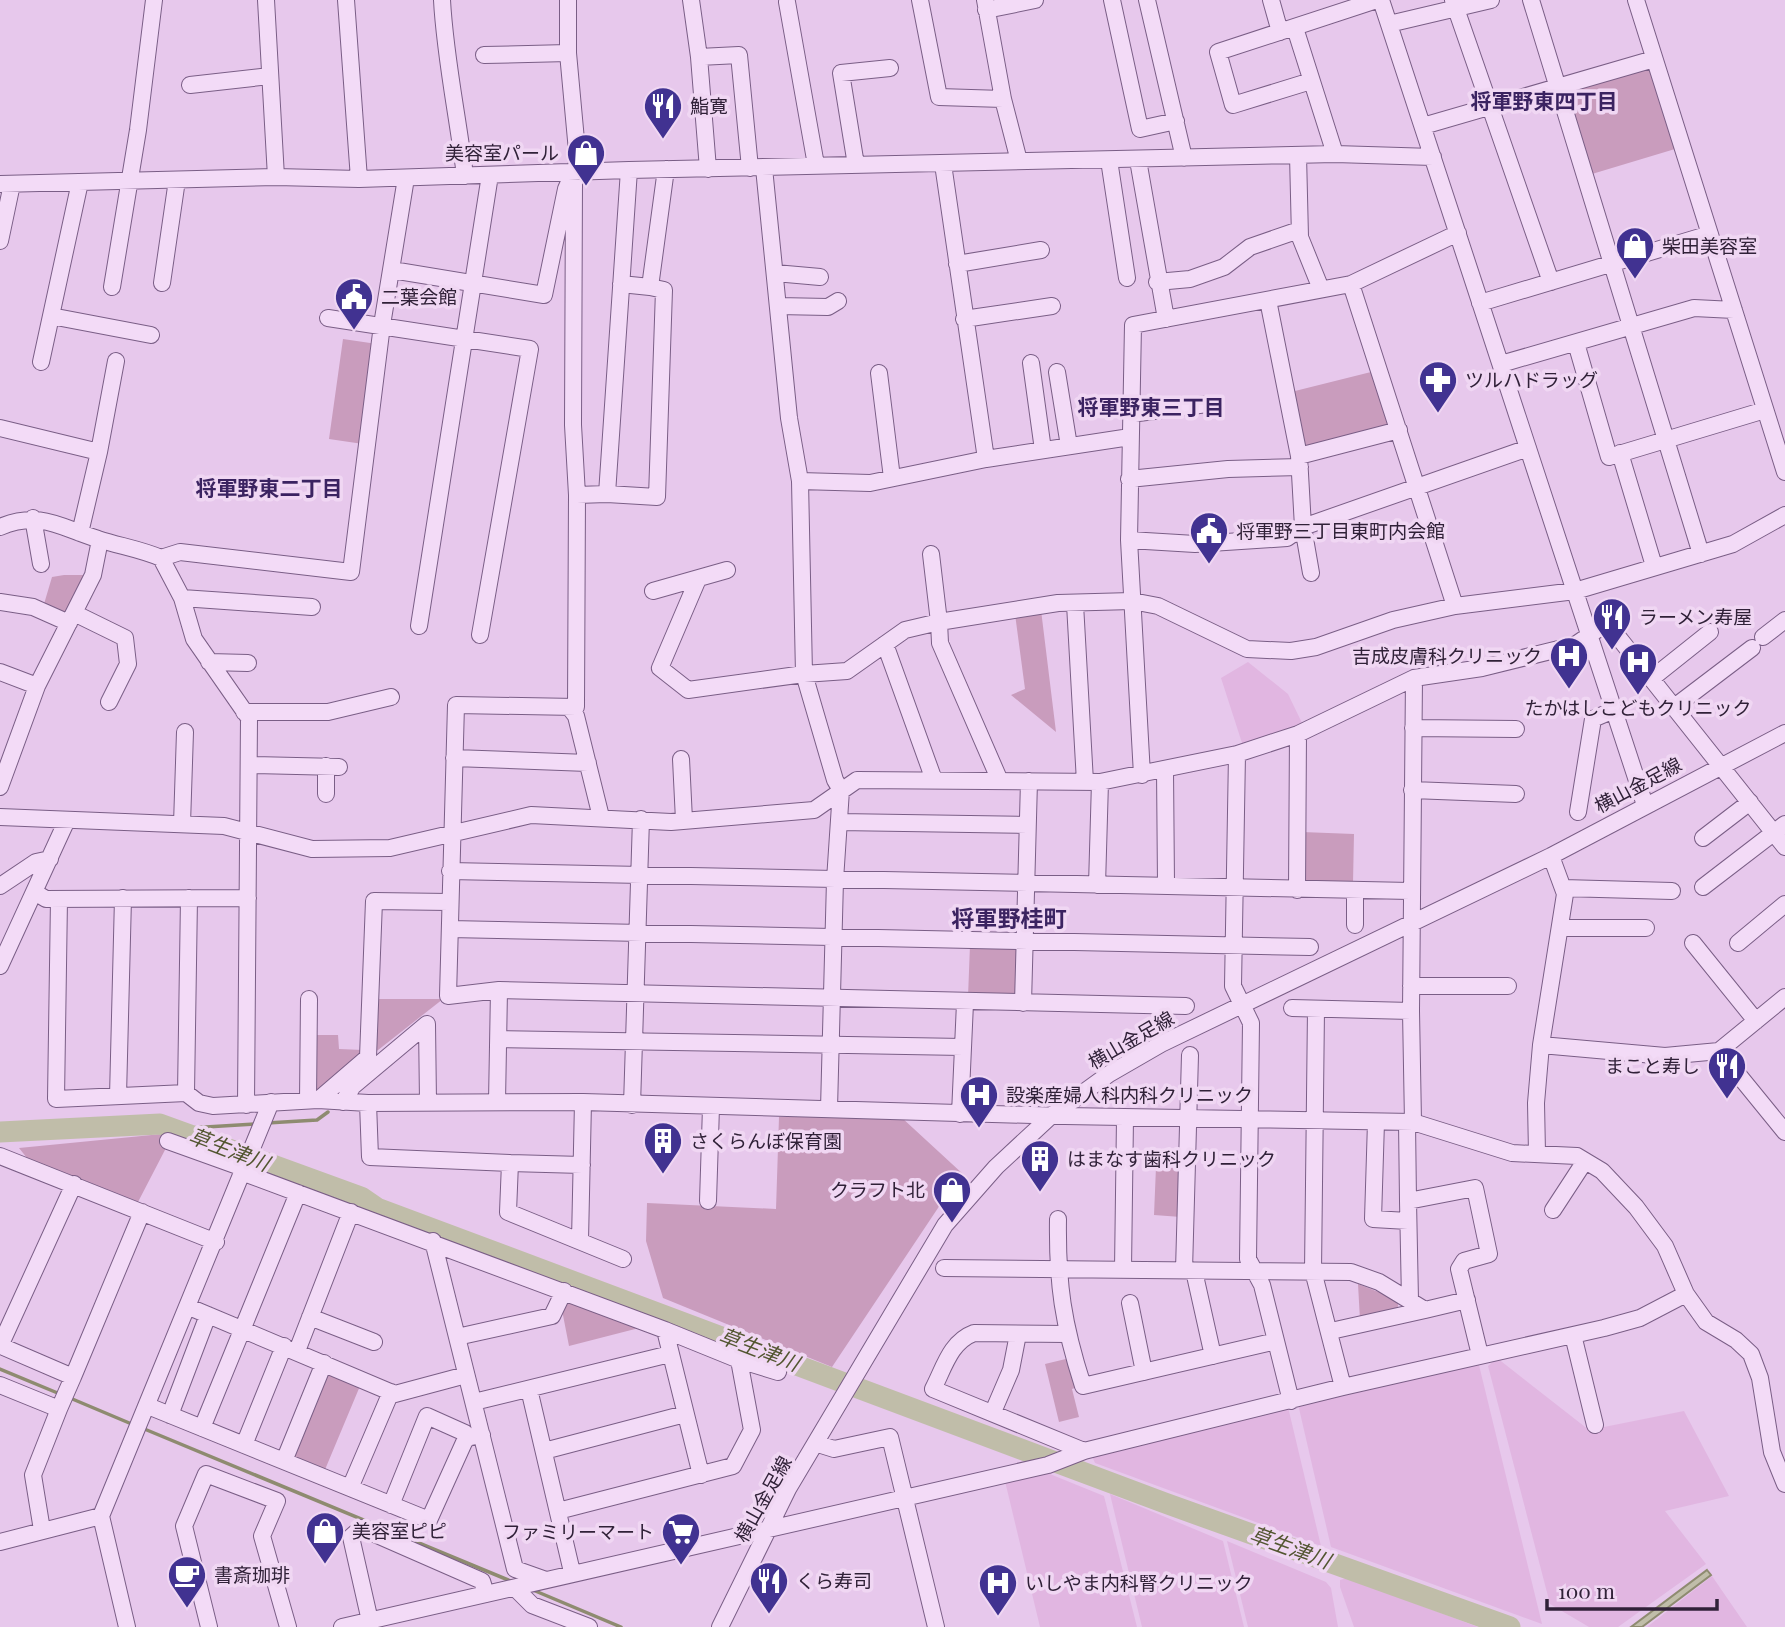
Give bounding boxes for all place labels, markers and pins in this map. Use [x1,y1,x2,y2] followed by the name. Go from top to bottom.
[642,85,684,140] restaurant icon: 鮨寛
[690,92,728,118] place label: 鮨寛
[565,132,607,187] shop icon: 美容室パール
[445,139,559,165] place label: 美容室パール
[1614,225,1656,280] shop icon: 柴田美容室
[1662,232,1757,258] place label: 柴田美容室
[333,276,375,331] public building icon: 二葉会館
[381,283,457,309] place label: 二葉会館
[1417,359,1459,414] pharmacy icon: ツルハドラッグ
[1465,366,1598,392] place label: ツルハドラッグ
[1188,510,1230,565] public building icon: 将軍野三丁目東町内会館
[1236,517,1445,543] place label: 将軍野三丁目東町内会館
[1591,596,1633,651] restaurant icon: ラーメン寿屋
[1639,603,1752,629] place label: ラーメン寿屋
[1548,635,1590,690] hospital icon: 吉成皮膚科クリニック
[1617,641,1659,696] hospital icon: たかはしこどもクリニック
[1352,642,1542,668] place label: 吉成皮膚科クリニック
[1524,694,1752,720] place label: たかはしこどもクリニック
[1706,1045,1748,1100] restaurant icon: まこと寿し
[1605,1052,1700,1078] place label: まこと寿し
[958,1074,1000,1129] hospital icon: 設楽産婦人科内科クリニック
[1006,1081,1253,1107] place label: 設楽産婦人科内科クリニック
[642,1120,684,1175] building icon: さくらんぼ保育園
[690,1127,842,1153] place label: さくらんぼ保育園
[1019,1138,1061,1193] building icon: はまなす歯科クリニック
[1067,1145,1276,1171] place label: はまなす歯科クリニック
[931,1169,973,1224] shop icon: クラフト北
[830,1176,925,1202] place label: クラフト北
[304,1510,346,1565] shop icon: 美容室ピピ
[660,1511,702,1566] supermarket icon: ファミリーマート
[352,1517,447,1543] place label: 美容室ピピ
[502,1518,654,1544] place label: ファミリーマート
[166,1554,208,1609] cafe icon: 書斎珈琲
[748,1560,790,1615] restaurant icon: くら寿司
[214,1561,290,1587] place label: 書斎珈琲
[977,1562,1019,1617] hospital icon: いしやま内科腎クリニック
[796,1567,872,1593] place label: くら寿司
[1025,1569,1253,1595] place label: いしやま内科腎クリニック

